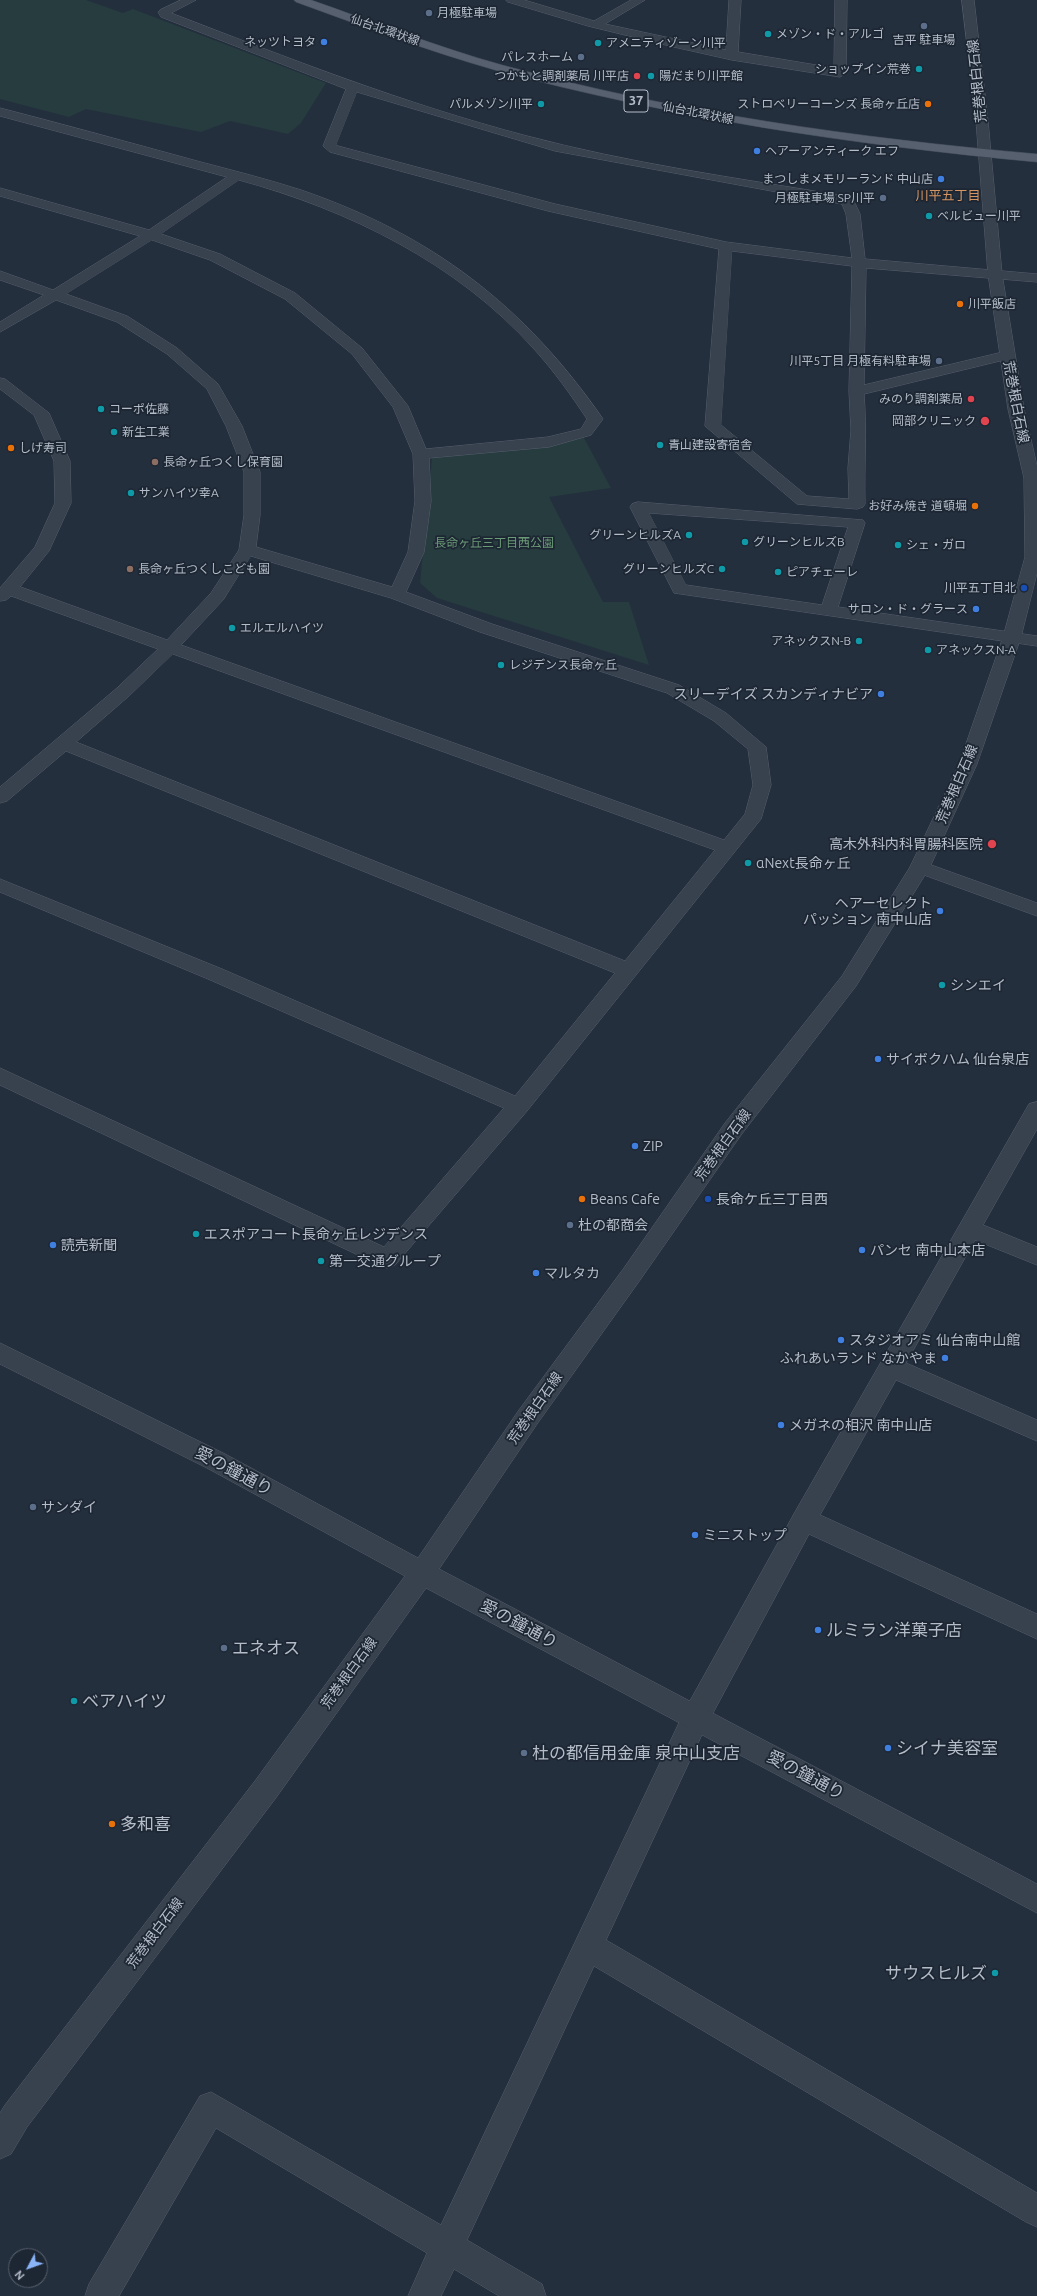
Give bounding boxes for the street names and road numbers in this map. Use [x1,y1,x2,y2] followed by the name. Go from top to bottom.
[349,11,421,49] street label: 仙台北環状線
[964,38,990,124] street label: 荒巻根白石線
[624,90,648,112] road number: 37
[661,99,735,127] street label: 仙台北環状線
[1000,359,1032,445] street label: 荒巻根白石線
[933,742,981,826] street label: 荒巻根白石線
[692,1106,754,1184] street label: 荒巻根白石線
[504,1369,566,1447] street label: 荒巻根白石線
[192,1442,276,1500] street label: 愛の鐘通り
[477,1595,561,1653] street label: 愛の鐘通り
[318,1634,380,1712] street label: 荒巻根白石線
[764,1746,848,1804] street label: 愛の鐘通り
[123,1894,187,1972] street label: 荒巻根白石線

